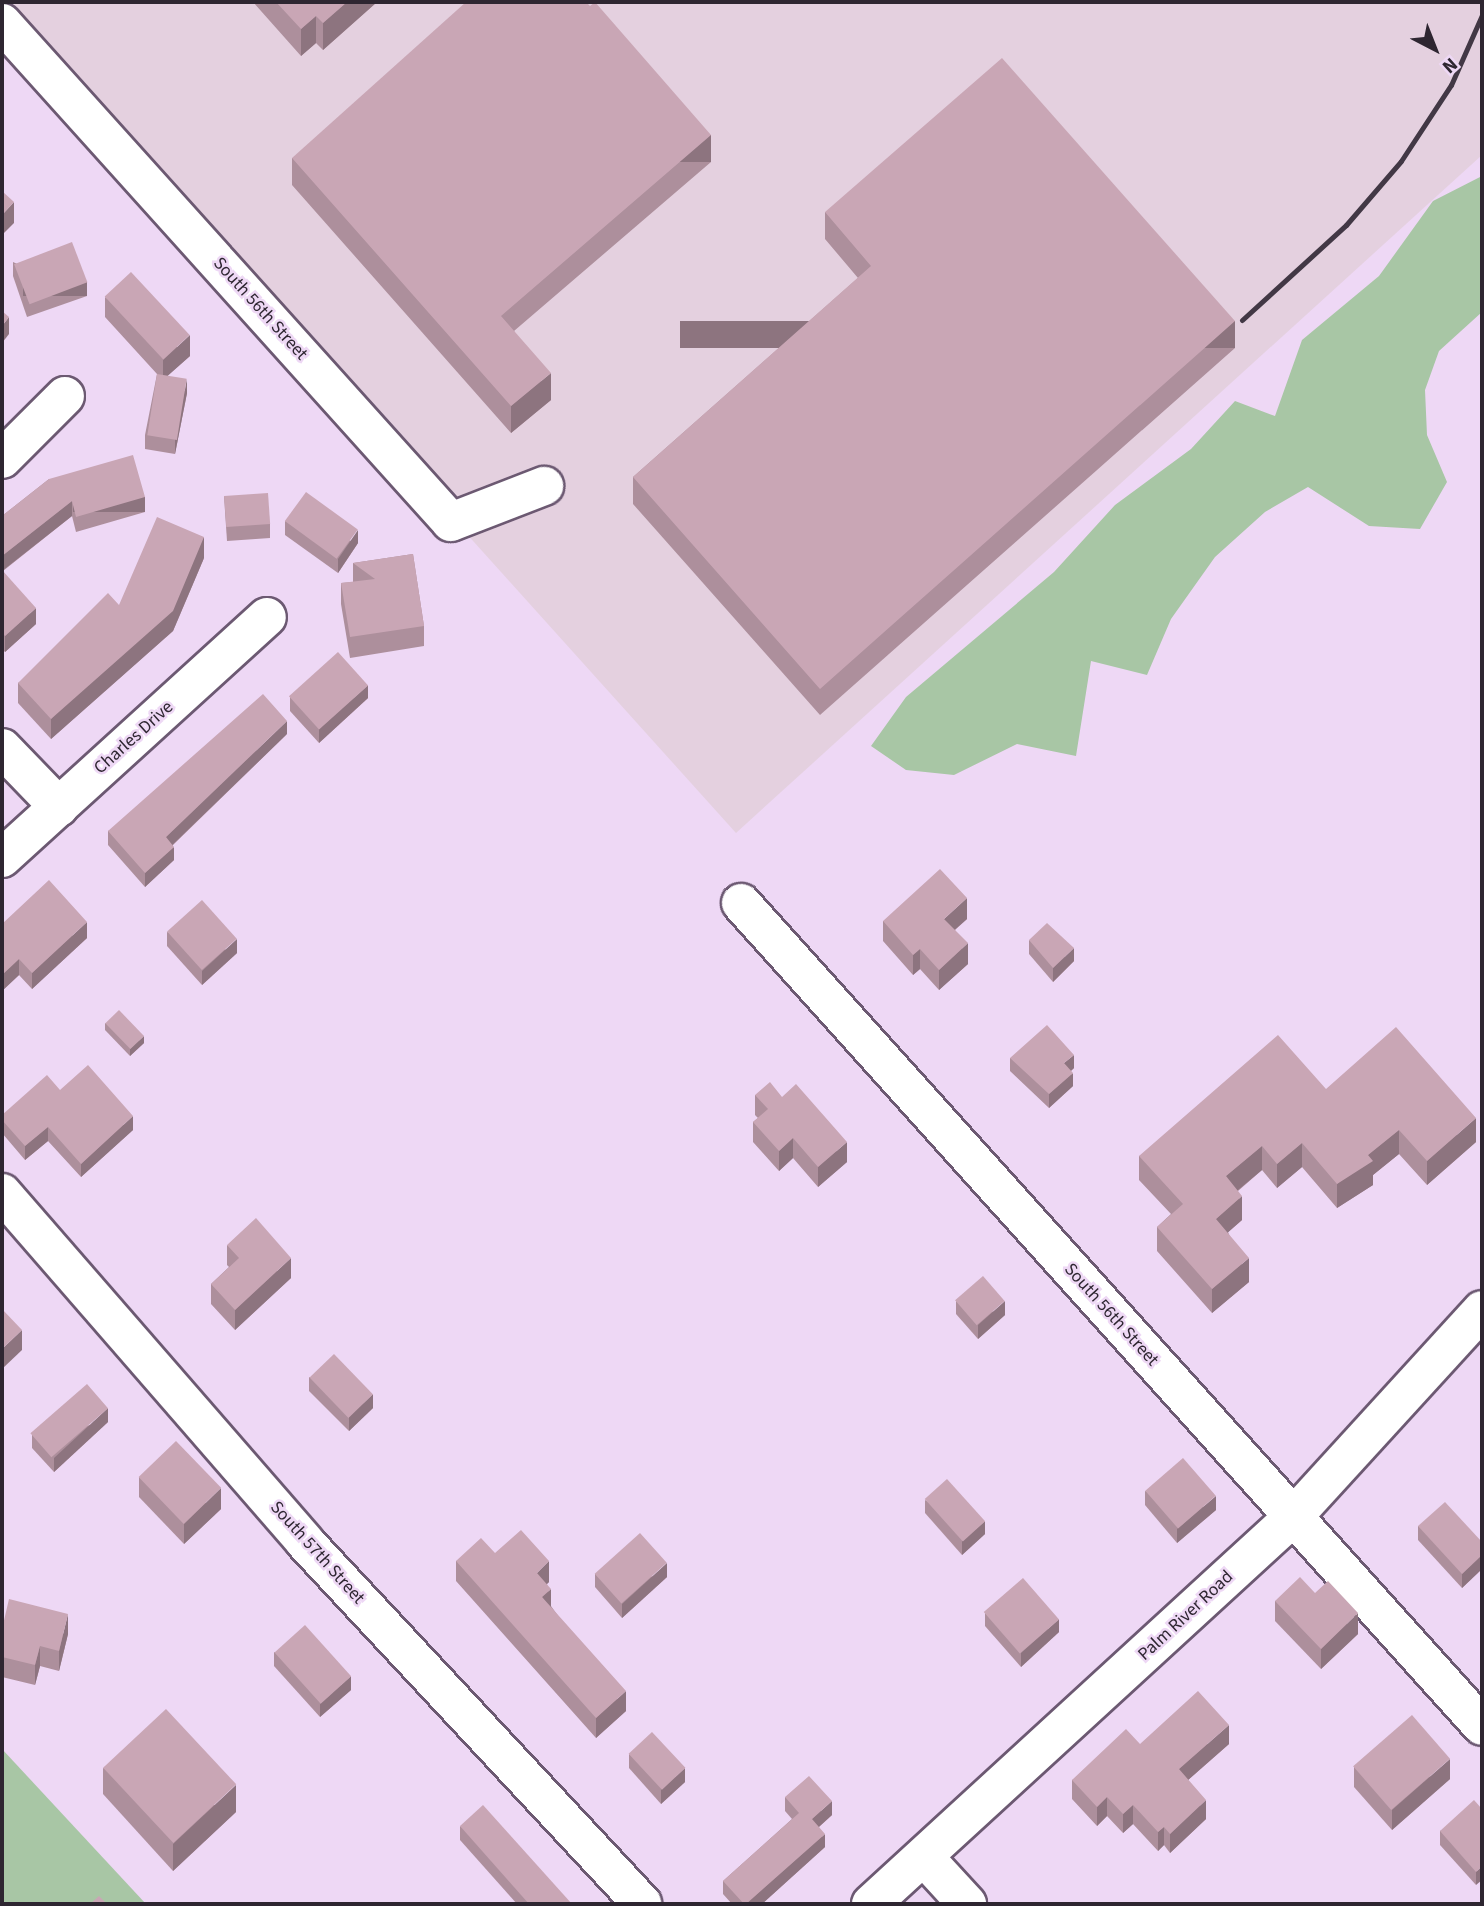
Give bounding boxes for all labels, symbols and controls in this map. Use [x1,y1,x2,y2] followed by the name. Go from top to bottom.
[1400,14,1470,84] north arrow
[1436,51,1463,79] text: N
[208,253,312,365] street label: South 56th Street
[90,697,178,779] street label: Charles Drive
[1059,1259,1163,1371] street label: South 56th Street
[265,1497,369,1609] street label: South 57th Street
[1134,1566,1238,1666] street label: Palm River Road

